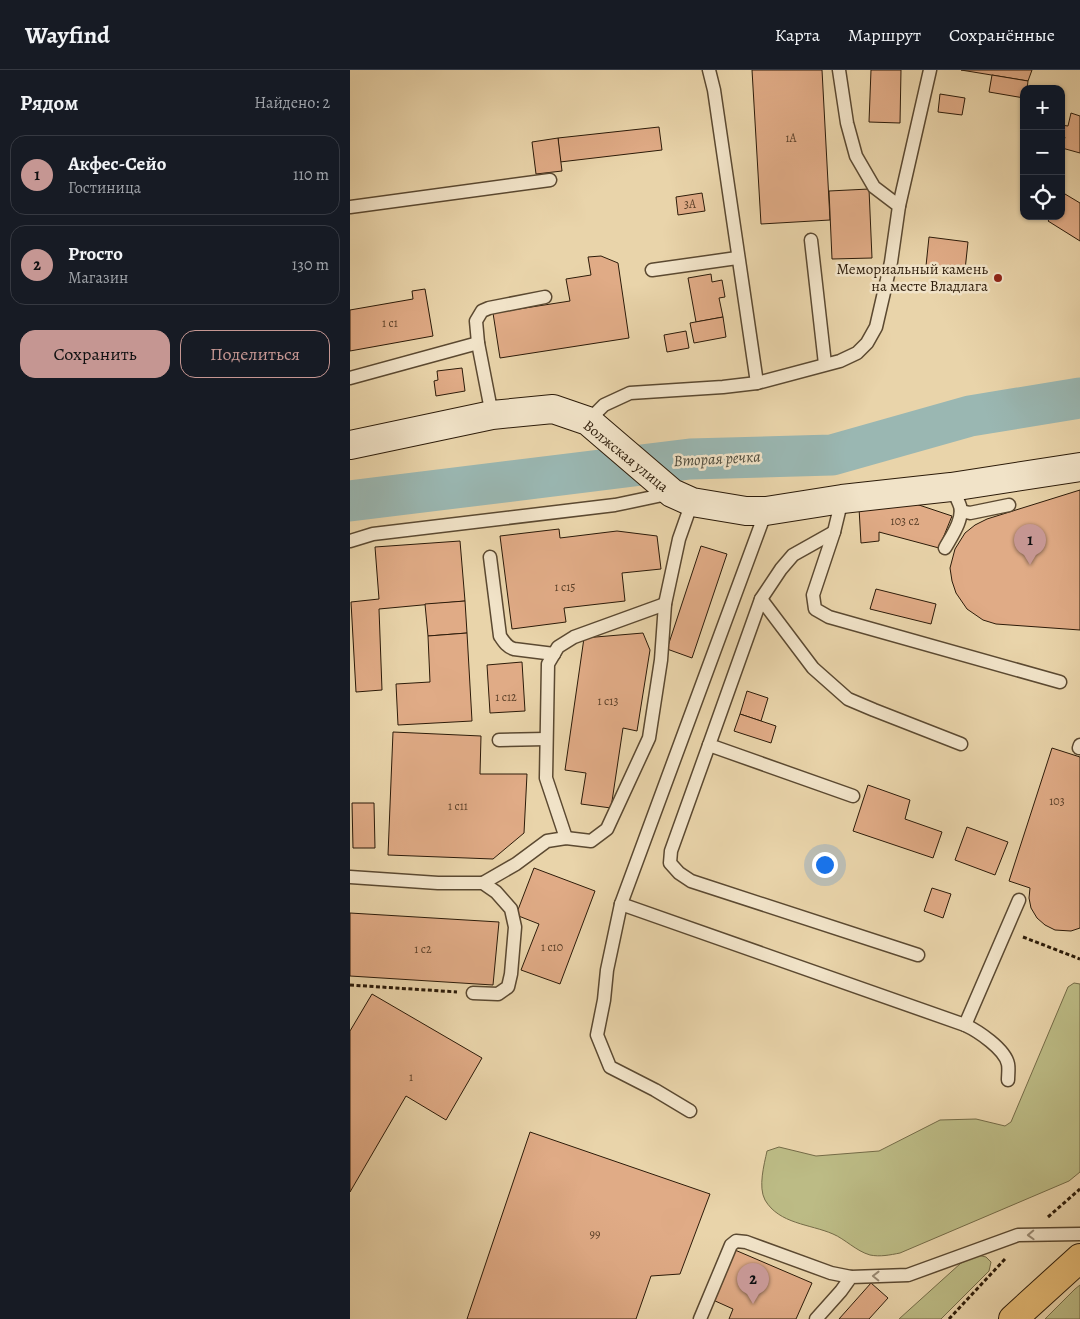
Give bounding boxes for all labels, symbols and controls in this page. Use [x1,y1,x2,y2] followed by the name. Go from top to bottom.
[25,19,110,51] text: Wayfind
[775,23,820,47] text: Карта
[848,23,921,47] text: Маршрут
[949,23,1055,47] text: Сохранённые
[1020,85,1065,220] map controls
[1020,85,1065,130] button: +
[20,89,78,117] text: Рядом
[254,92,330,114] text: Найдено: 2
[785,130,798,146] house number: 1А
[1020,130,1065,175] button: −
[68,151,166,177] text: Акфес-Сейо
[34,164,40,186] text: 1
[293,164,329,186] text: 110 m
[1020,175,1065,220] button: locate
[68,177,141,199] text: Гостиница
[684,196,697,212] house number: 3А
[68,241,123,267] text: Proсто
[33,254,41,276] text: 2
[292,254,329,276] text: 130 m
[836,259,988,296] place label: Мемориальный камень на месте Владлага
[68,267,128,289] text: Магазин
[992,272,1004,284] marker: Мемориальный камень на месте Владлага
[382,315,398,331] house number: 1 с1
[20,330,170,378] button: Сохранить
[180,330,330,378] button: Поделиться
[579,415,673,497] street label: Волжская улица
[673,446,761,472] water label: Вторая речка
[891,513,920,529] house number: 103 с2
[1014,524,1046,565] pin: 1
[555,579,575,595] house number: 1 с15
[495,689,517,705] house number: 1 с12
[598,693,618,709] house number: 1 с13
[1049,793,1065,809] house number: 103
[448,798,468,814] house number: 1 с11
[812,852,838,878] your location
[541,939,563,955] house number: 1 с10
[414,941,432,957] house number: 1 с2
[409,1069,413,1085] house number: 1
[590,1226,600,1242] house number: 99
[1027,1229,1035,1240] one-way arrow
[737,1263,769,1304] pin: 2
[872,1271,880,1281] one-way arrow

